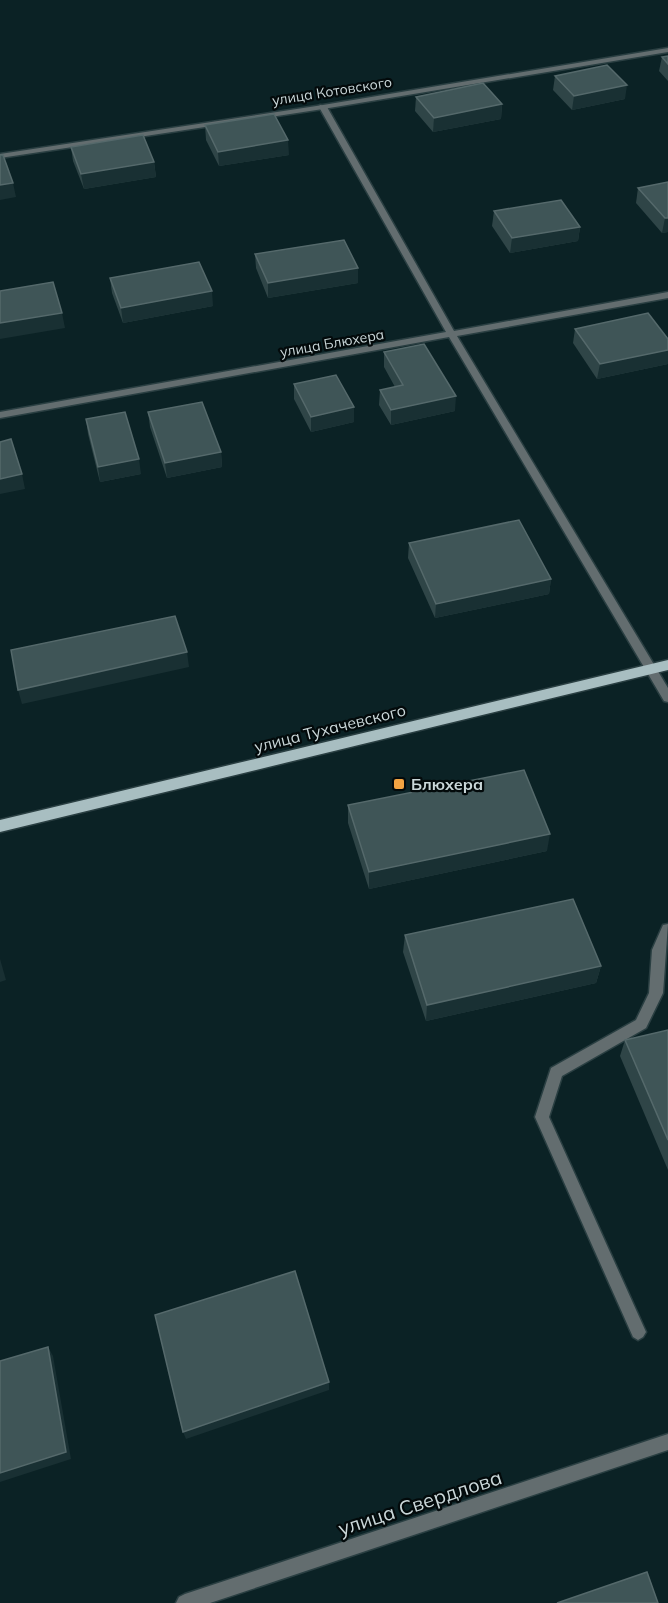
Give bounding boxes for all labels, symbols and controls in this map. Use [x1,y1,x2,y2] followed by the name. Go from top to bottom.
[271,73,393,109] street label: улица Котовского
[279,325,385,361] street label: улица Блюхера
[252,699,408,757] street label: улица Тухачевского
[411,774,483,794] place label: Блюхера
[392,777,406,791] marker: Блюхера
[335,1464,505,1541] street label: улица Свердлова

